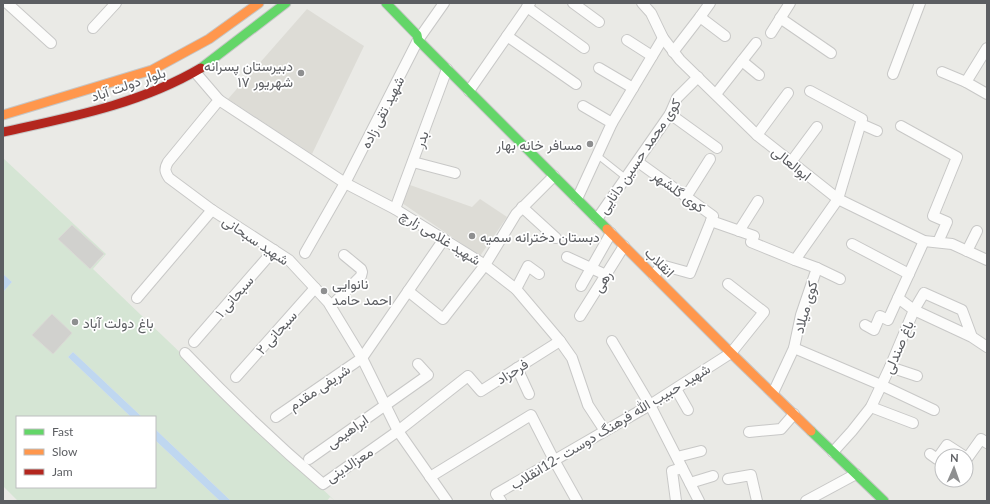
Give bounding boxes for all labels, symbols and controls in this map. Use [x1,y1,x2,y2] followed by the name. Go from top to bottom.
[204,57,293,91] place label: دبیرستان پسرانه ۱۷ شهریور
[88,63,168,106] street label: بلوار دولت آباد
[296,68,306,78] marker: دبیرستان پسرانه ۱۷ شهریور
[357,73,408,151] street label: شهید تقی زاده
[594,95,685,217] street label: کوی محمد حسین دانایی
[410,128,433,151] street label: بدر
[495,136,582,154] place label: مسافر خانه بهار
[585,139,595,149] marker: مسافر خانه بهار
[768,142,815,185] street label: ابوالعالی
[648,166,709,217] street label: کوی گلشهر
[396,206,484,271] street label: شهید غلامی زارچ
[219,212,292,269] street label: شهید سبحانی
[480,228,600,246] place label: دبستان دخترانه سمیه
[467,231,477,241] marker: دبستان دخترانه سمیه
[641,244,678,281] street label: انقلاب
[589,267,616,296] street label: رهی
[211,272,258,321] street label: سبحانی ۱
[332,275,392,308] place label: نانوایی احمد حامد
[789,279,822,335] street label: کوی میلاد
[319,286,329,296] marker: نانوایی احمد حامد
[252,307,301,358] street label: سبحانی ۲
[83,314,154,334] place label: باغ دولت آباد
[70,317,80,327] marker: باغ دولت آباد
[879,318,920,377] street label: باغ صندلی
[493,355,532,388] street label: فرحزاد
[507,359,713,493] street label: شهید حبیب الله فرهنگ دوست -12انقلاب
[285,360,354,415] street label: شریفی مقدم
[323,410,372,452] street label: ابراهیمی
[16,416,156,488] legend
[52,424,74,439] text: Fast
[322,442,376,486] street label: معزالدینی
[52,444,78,459] text: Slow
[934,448,974,488] north arrow
[950,451,959,464] text: N
[52,464,73,479] text: Jam

